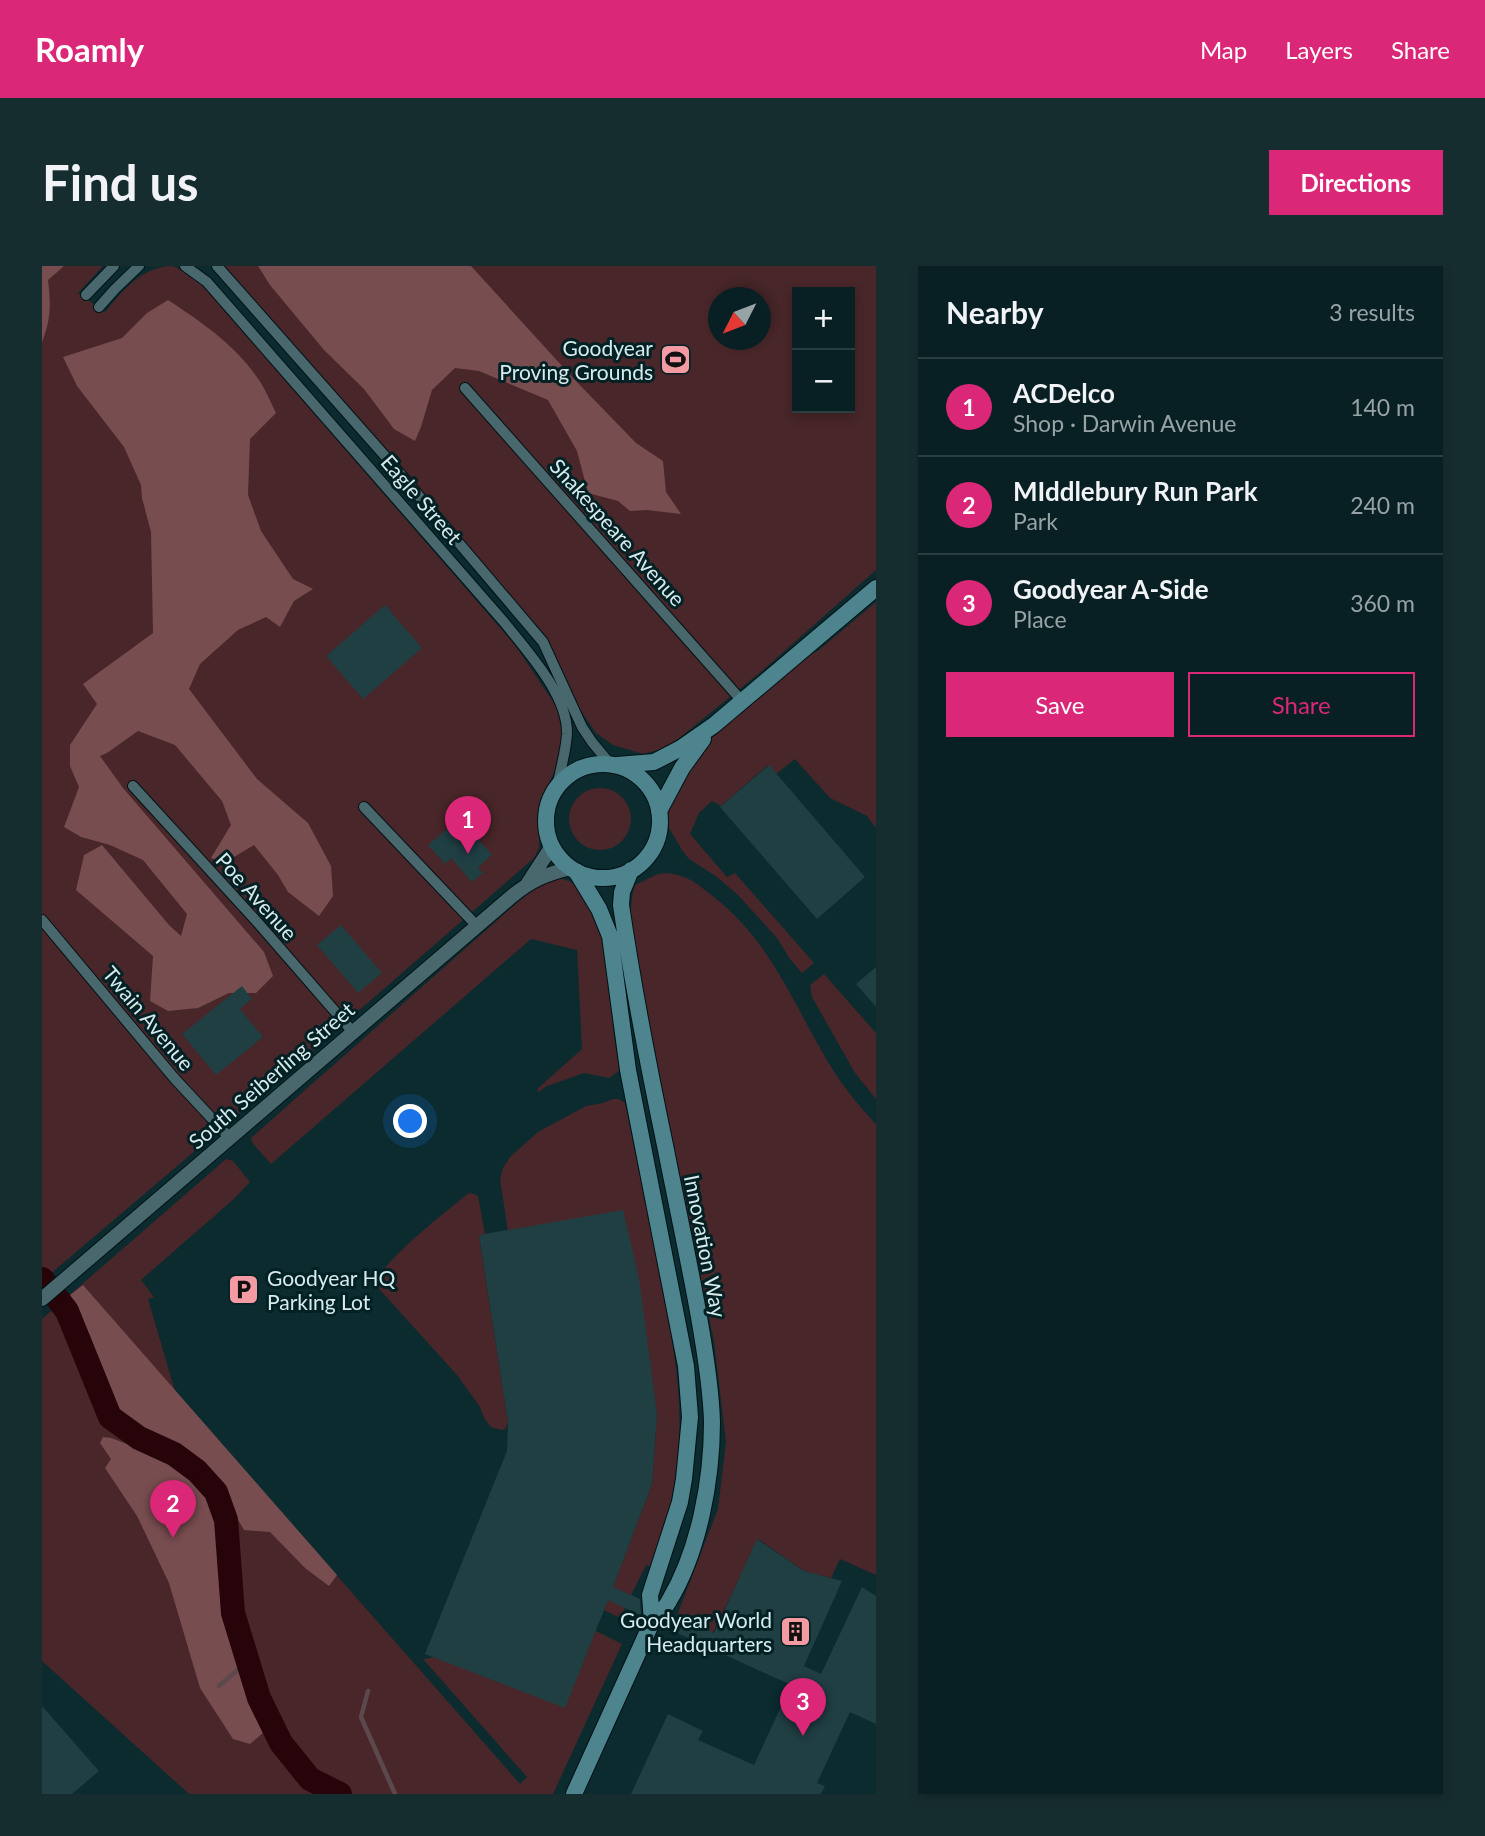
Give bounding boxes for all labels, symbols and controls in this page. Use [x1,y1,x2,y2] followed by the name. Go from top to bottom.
[35,29,144,69] text: Roamly
[1200,35,1247,64] text: Map
[1285,35,1353,64] text: Layers
[1391,35,1450,64] text: Share
[1269,150,1443,215] button: Directions
[42,153,199,211] text: Find us
[708,287,771,350] north arrow
[792,287,855,413] map controls
[792,287,855,350] button: +
[946,294,1044,330] text: Nearby
[1329,298,1415,326] text: 3 results
[499,335,653,384] place label: Goodyear Proving Grounds
[659,342,693,376] sports icon: Goodyear Proving Grounds
[792,350,855,413] button: −
[1013,377,1115,409] text: ACDelco
[962,393,976,421] text: 1
[1350,393,1415,421] text: 140 m
[1013,409,1236,437] text: Shop · Darwin Avenue
[376,449,468,549] street label: Eagle Street
[545,453,691,611] street label: Shakespeare Avenue
[1013,475,1258,507] text: MIddlebury Run Park
[962,491,976,519] text: 2
[1350,491,1415,519] text: 240 m
[1013,507,1058,535] text: Park
[1013,573,1209,605] text: Goodyear A-Side
[962,589,976,617] text: 3
[1350,589,1415,617] text: 360 m
[1013,605,1067,633] text: Place
[946,672,1174,737] button: Save
[1188,672,1415,737] button: Share
[445,796,491,854] pin: 1
[211,847,303,945] street label: Poe Avenue
[98,961,200,1075] street label: Twain Avenue
[183,996,359,1154] street label: South Seiberling Street
[393,1104,427,1138] your location
[680,1172,732,1320] street label: Innovation Way
[267,1265,395,1314] place label: Goodyear HQ Parking Lot
[227,1272,261,1306] parking icon: Goodyear HQ Parking Lot
[150,1480,196,1538] pin: 2
[620,1607,772,1656] place label: Goodyear World Headquarters
[778,1614,812,1648] building icon: Goodyear World Headquarters
[780,1678,826,1736] pin: 3

